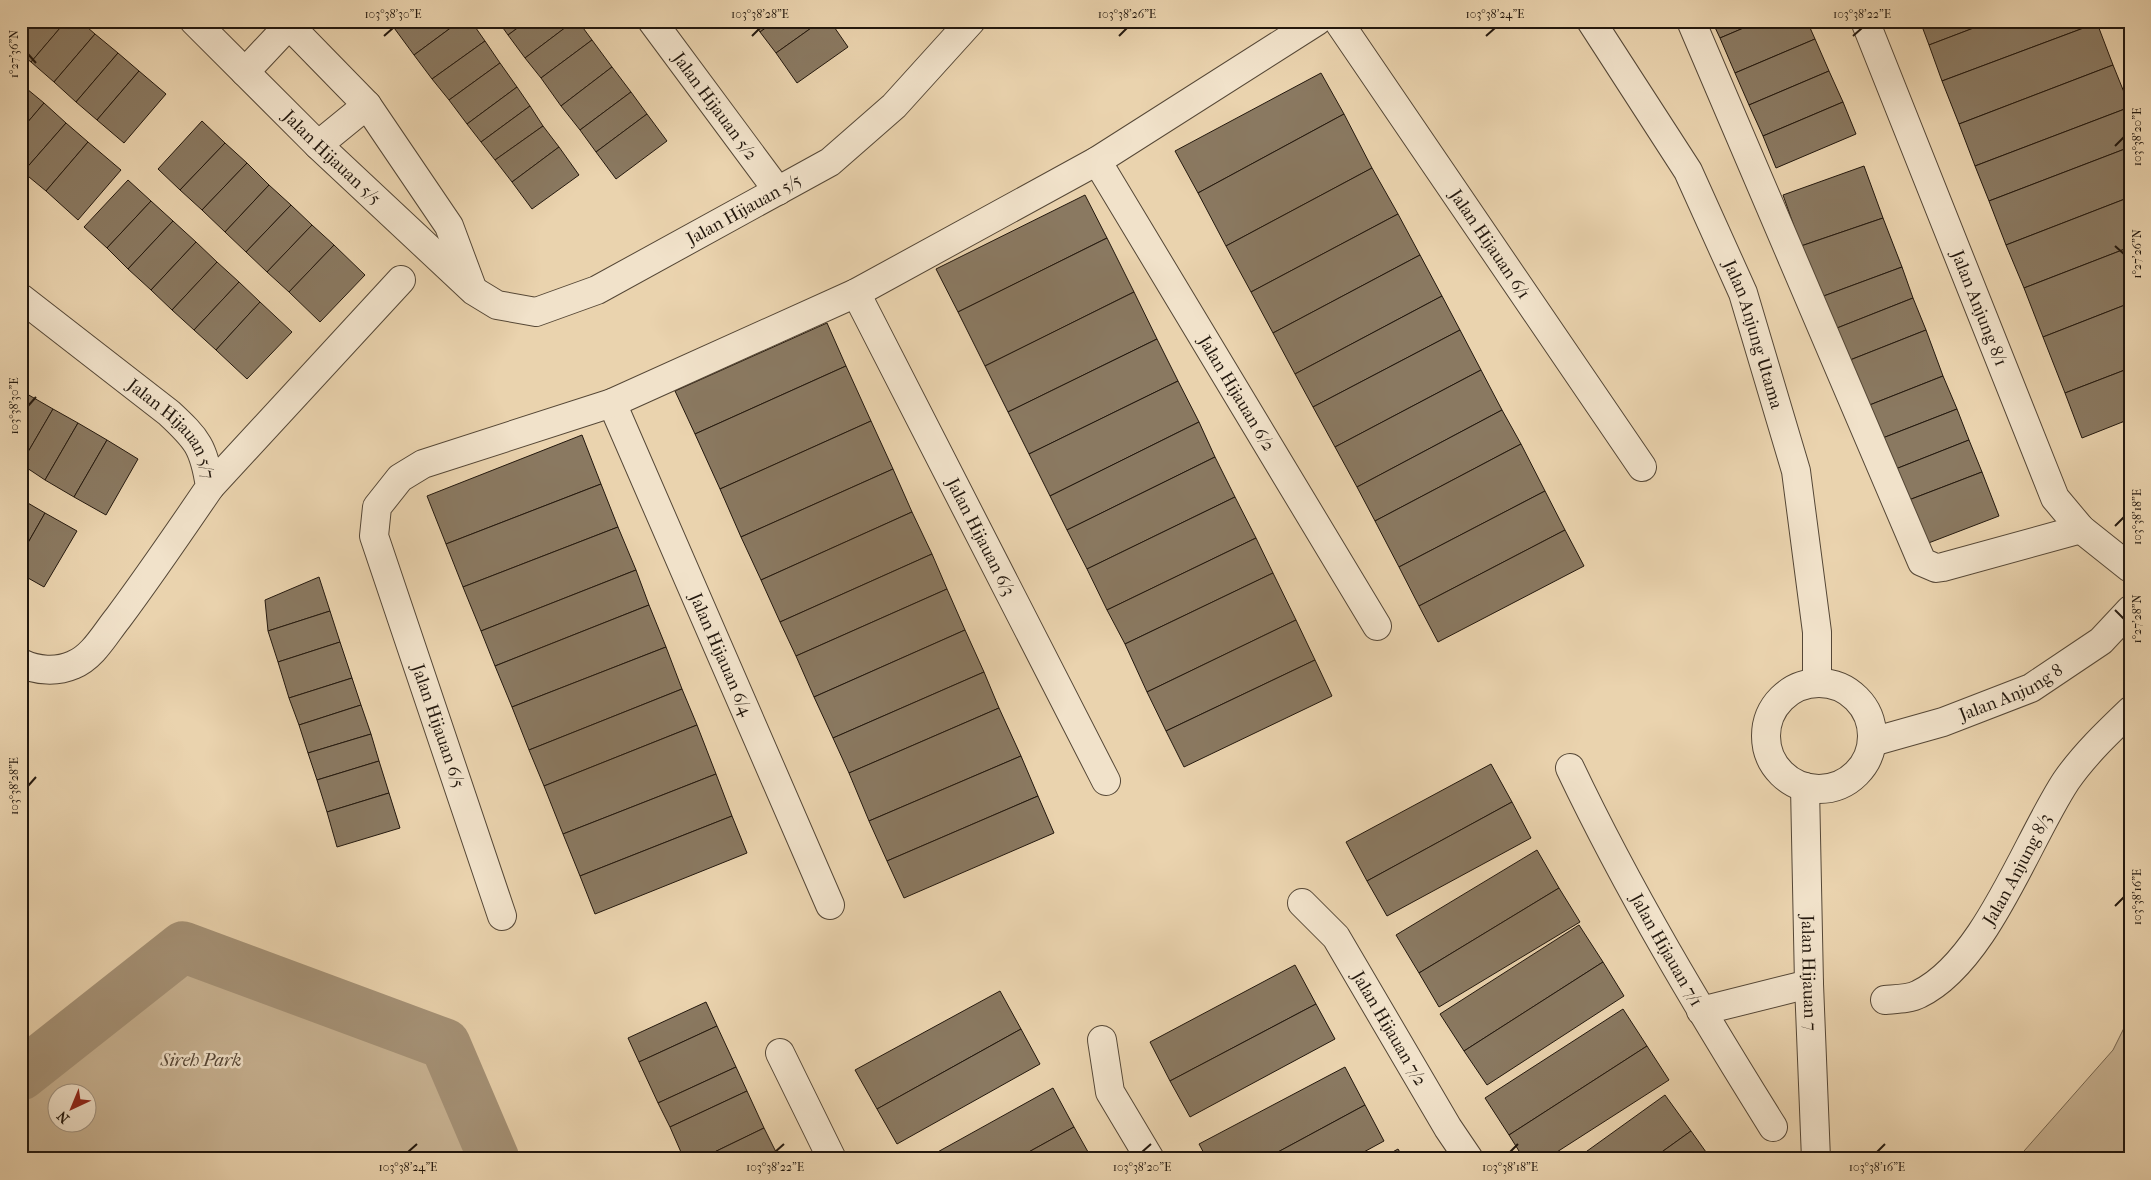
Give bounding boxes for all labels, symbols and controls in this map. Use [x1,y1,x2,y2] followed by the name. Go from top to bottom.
[364,7,422,21] text: 103°38'30"E
[731,7,789,21] text: 103°38'28"E
[1098,7,1156,21] text: 103°38'26"E
[1466,7,1524,21] text: 103°38'24"E
[1833,7,1891,21] text: 103°38'22"E
[7,30,21,78] text: 1°27'36"N
[667,46,762,164] street label: Jalan Hijauan 5/2
[277,104,386,209] street label: Jalan Hijauan 5/5
[2130,108,2144,166] text: 103°38'20"E
[681,169,805,250] street label: Jalan Hijauan 5/5
[1444,184,1535,303] street label: Jalan Hijauan 6/1
[2130,229,2144,279] text: 1°27'26"N
[1946,245,2012,369] street label: Jalan Anjung 8/1
[1718,255,1788,412] street label: Jalan Anjung Utama
[1193,330,1280,455] street label: Jalan Hijauan 6/2
[122,373,219,481] street label: Jalan Hijauan 5/7
[7,377,21,435] text: 103°38'30"E
[941,473,1020,599] street label: Jalan Hijauan 6/3
[2130,489,2144,545] text: 103°38'18"E
[684,588,757,719] street label: Jalan Hijauan 6/4
[2130,594,2144,644] text: 1°27'28"N
[1954,659,2067,726] street label: Jalan Anjung 8
[406,660,469,791] street label: Jalan Hijauan 6/5
[7,757,21,815] text: 103°38'28"E
[1977,810,2056,931] street label: Jalan Anjung 8/3
[2130,869,2144,925] text: 103°38'16"E
[1625,888,1707,1010] street label: Jalan Hijauan 7/1
[1797,913,1821,1032] street label: Jalan Hijauan 7
[1347,965,1431,1090] street label: Jalan Hijauan 7/2
[160,1050,241,1071] park label: Sireh Park
[48,1082,98,1132] north arrow
[53,1107,73,1127] text: N
[379,1160,437,1174] text: 103°38'24"E
[746,1160,804,1174] text: 103°38'22"E
[1113,1160,1171,1174] text: 103°38'20"E
[1482,1160,1538,1174] text: 103°38'18"E
[1849,1160,1905,1174] text: 103°38'16"E

